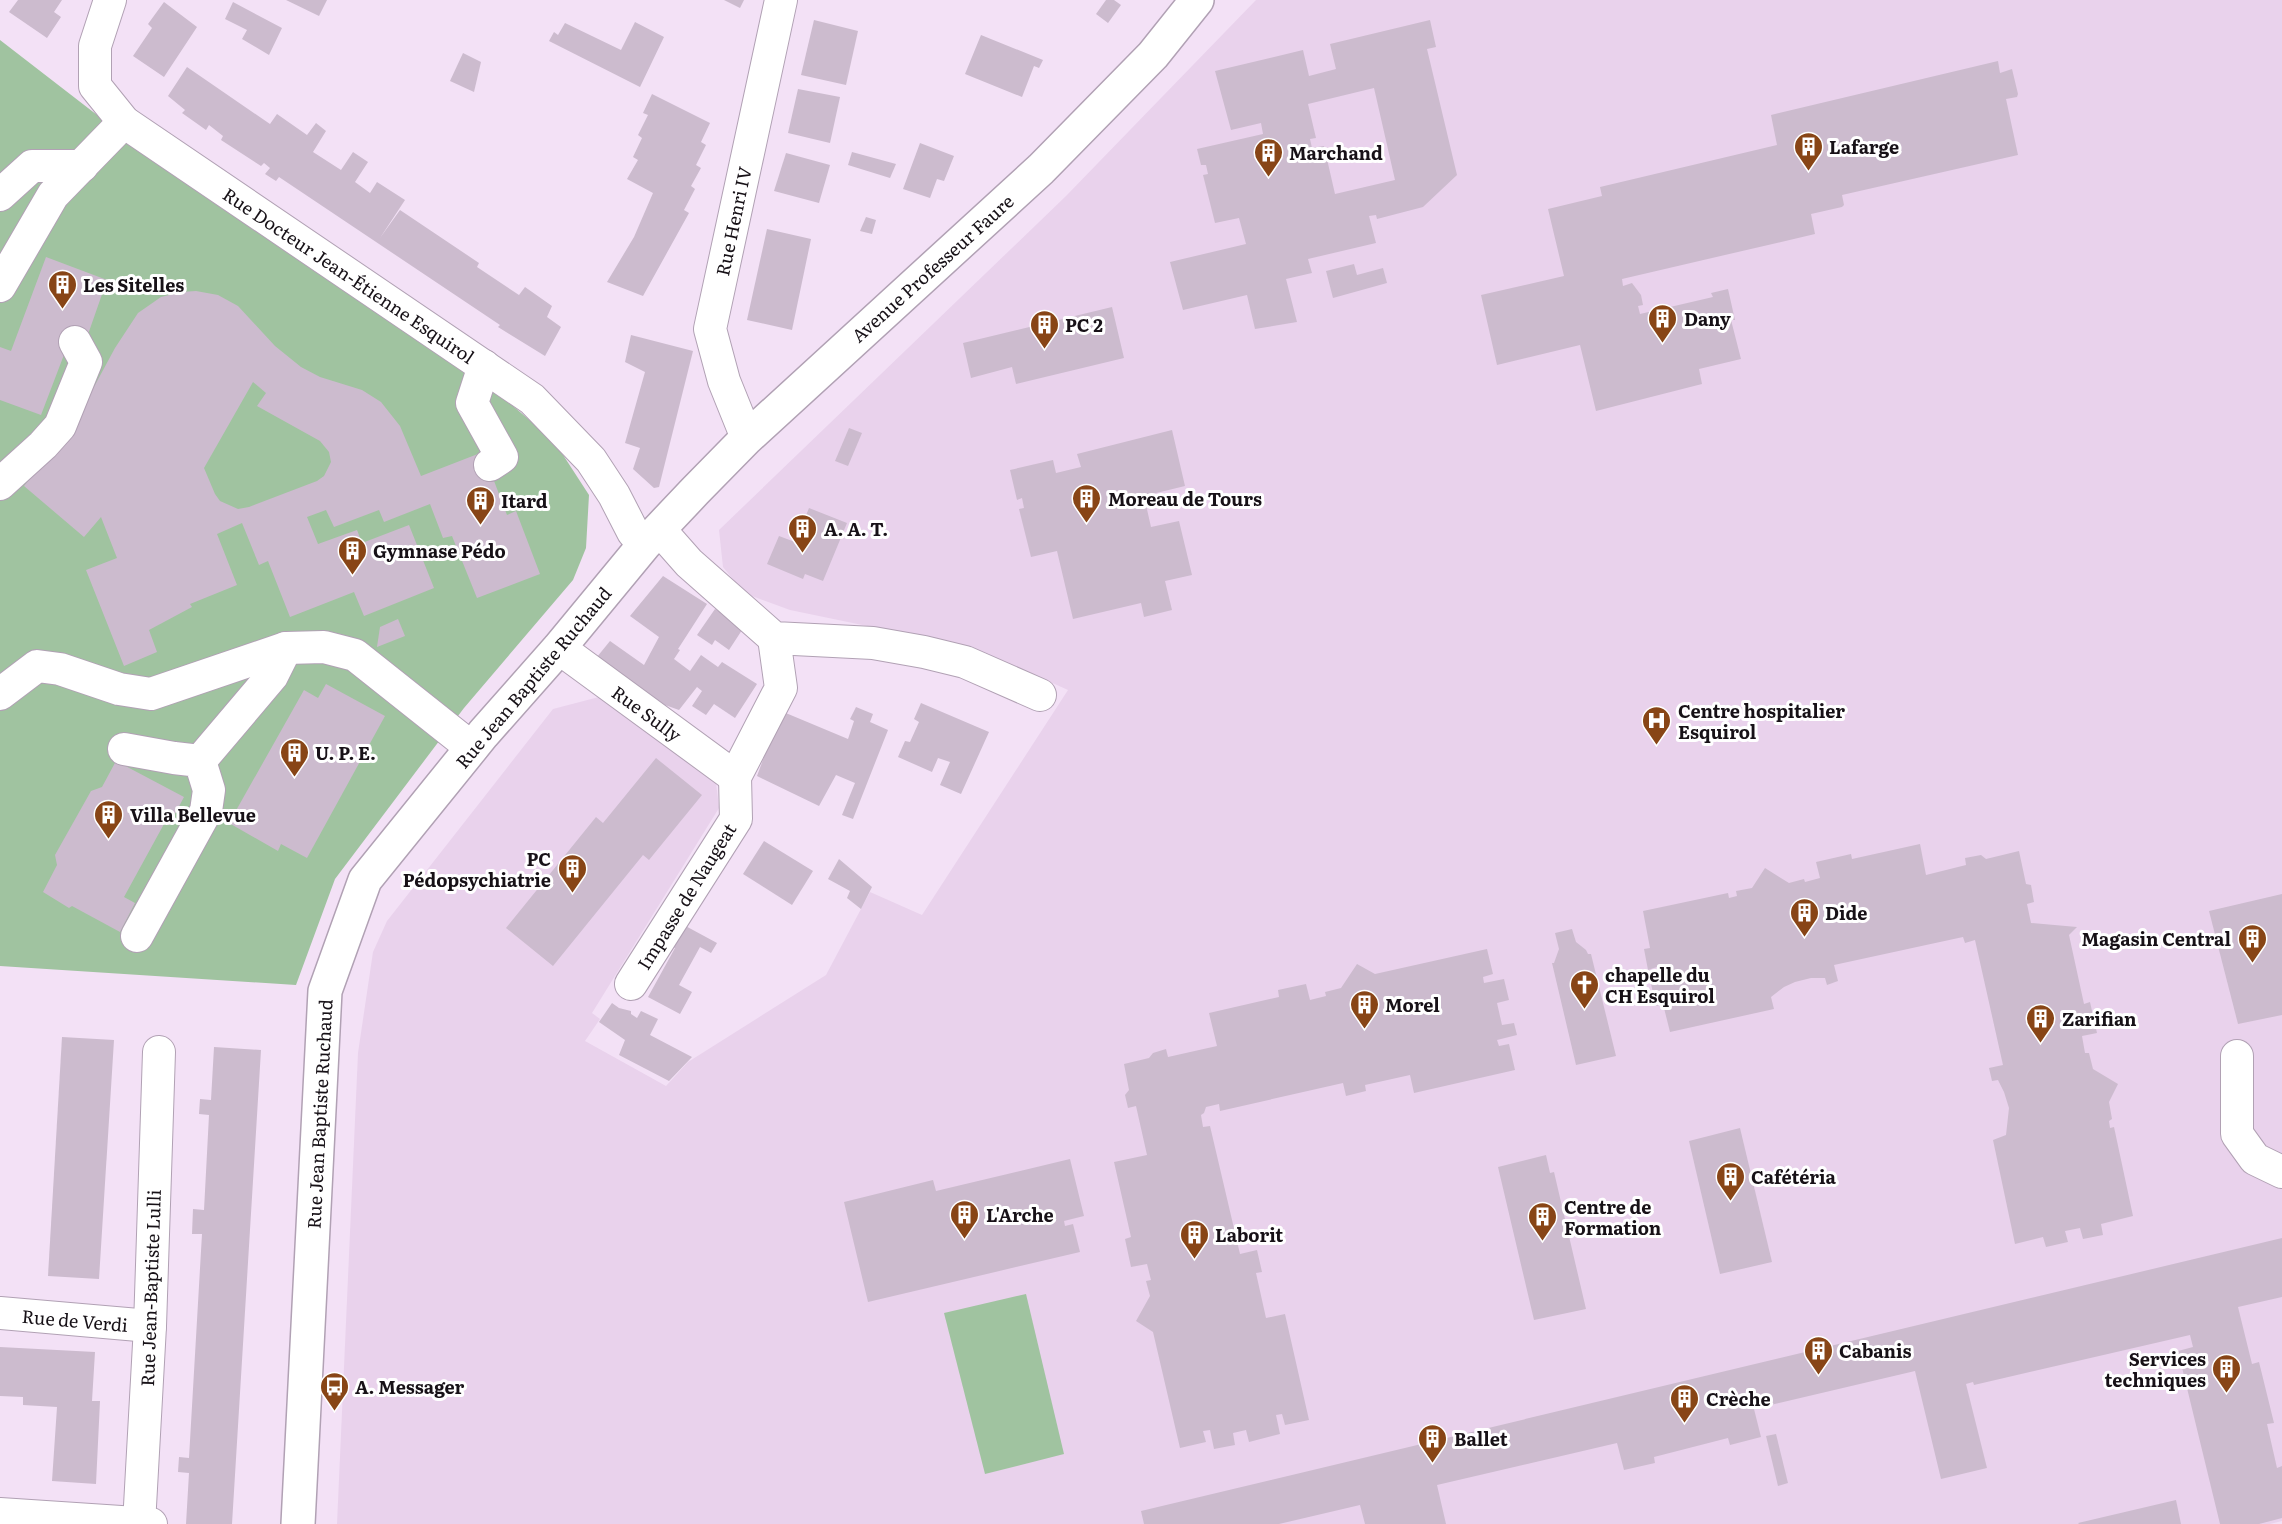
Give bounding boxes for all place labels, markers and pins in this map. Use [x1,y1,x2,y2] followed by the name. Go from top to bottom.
[1792,130,1824,172] building icon: Lafarge
[1829,133,1899,160] place label: Lafarge
[1252,136,1284,178] building icon: Marchand
[1289,139,1383,166] place label: Marchand
[46,268,78,310] building icon: Les Sitelles
[83,271,184,298] place label: Les Sitelles
[1647,302,1679,344] building icon: Dany
[1684,305,1731,332] place label: Dany
[1028,308,1060,350] building icon: PC 2
[1065,311,1103,338] place label: PC 2
[1071,482,1103,524] building icon: Moreau de Tours
[464,484,496,526] building icon: Itard
[1108,485,1262,512] place label: Moreau de Tours
[501,487,548,514] place label: Itard
[787,512,819,554] building icon: A. A. T.
[824,515,888,542] place label: A. A. T.
[336,534,368,576] building icon: Gymnase Pédo
[373,537,506,564] place label: Gymnase Pédo
[1678,697,1845,745] place label: Centre hospitalier Esquirol
[1641,704,1673,746] hospital icon: Centre hospitalier Esquirol
[278,736,310,778] building icon: U. P. E.
[315,739,376,766] place label: U. P. E.
[93,798,125,840] building icon: Villa Bellevue
[130,801,256,828] place label: Villa Bellevue
[403,845,551,893] place label: PC Pédopsychiatrie
[556,852,588,894] building icon: PC Pédopsychiatrie
[1788,896,1820,938] building icon: Dide
[1825,899,1867,926] place label: Dide
[2236,922,2268,964] building icon: Magasin Central
[2081,925,2231,952] place label: Magasin Central
[1605,961,1715,1009] place label: chapelle du CH Esquirol
[1568,968,1600,1010] church icon: chapelle du CH Esquirol
[1348,988,1380,1030] building icon: Morel
[1385,991,1440,1018] place label: Morel
[2025,1002,2057,1044] building icon: Zarifian
[2062,1005,2137,1032] place label: Zarifian
[1714,1160,1746,1202] building icon: Cafétéria
[1751,1163,1837,1190] place label: Cafétéria
[1564,1193,1662,1241] place label: Centre de Formation
[949,1198,981,1240] building icon: L'Arche
[1527,1200,1559,1242] building icon: Centre de Formation
[986,1201,1054,1228] place label: L'Arche
[1178,1218,1210,1260] building icon: Laborit
[1215,1221,1283,1248] place label: Laborit
[1802,1334,1834,1376] building icon: Cabanis
[1839,1337,1912,1364] place label: Cabanis
[2105,1345,2206,1393] place label: Services techniques
[2211,1352,2243,1394] building icon: Services techniques
[318,1370,350,1412] bus stop icon: A. Messager
[355,1373,465,1400] place label: A. Messager
[1669,1382,1701,1424] building icon: Crèche
[1706,1385,1771,1412] place label: Crèche
[1417,1422,1449,1464] building icon: Ballet
[1454,1425,1508,1452] place label: Ballet

